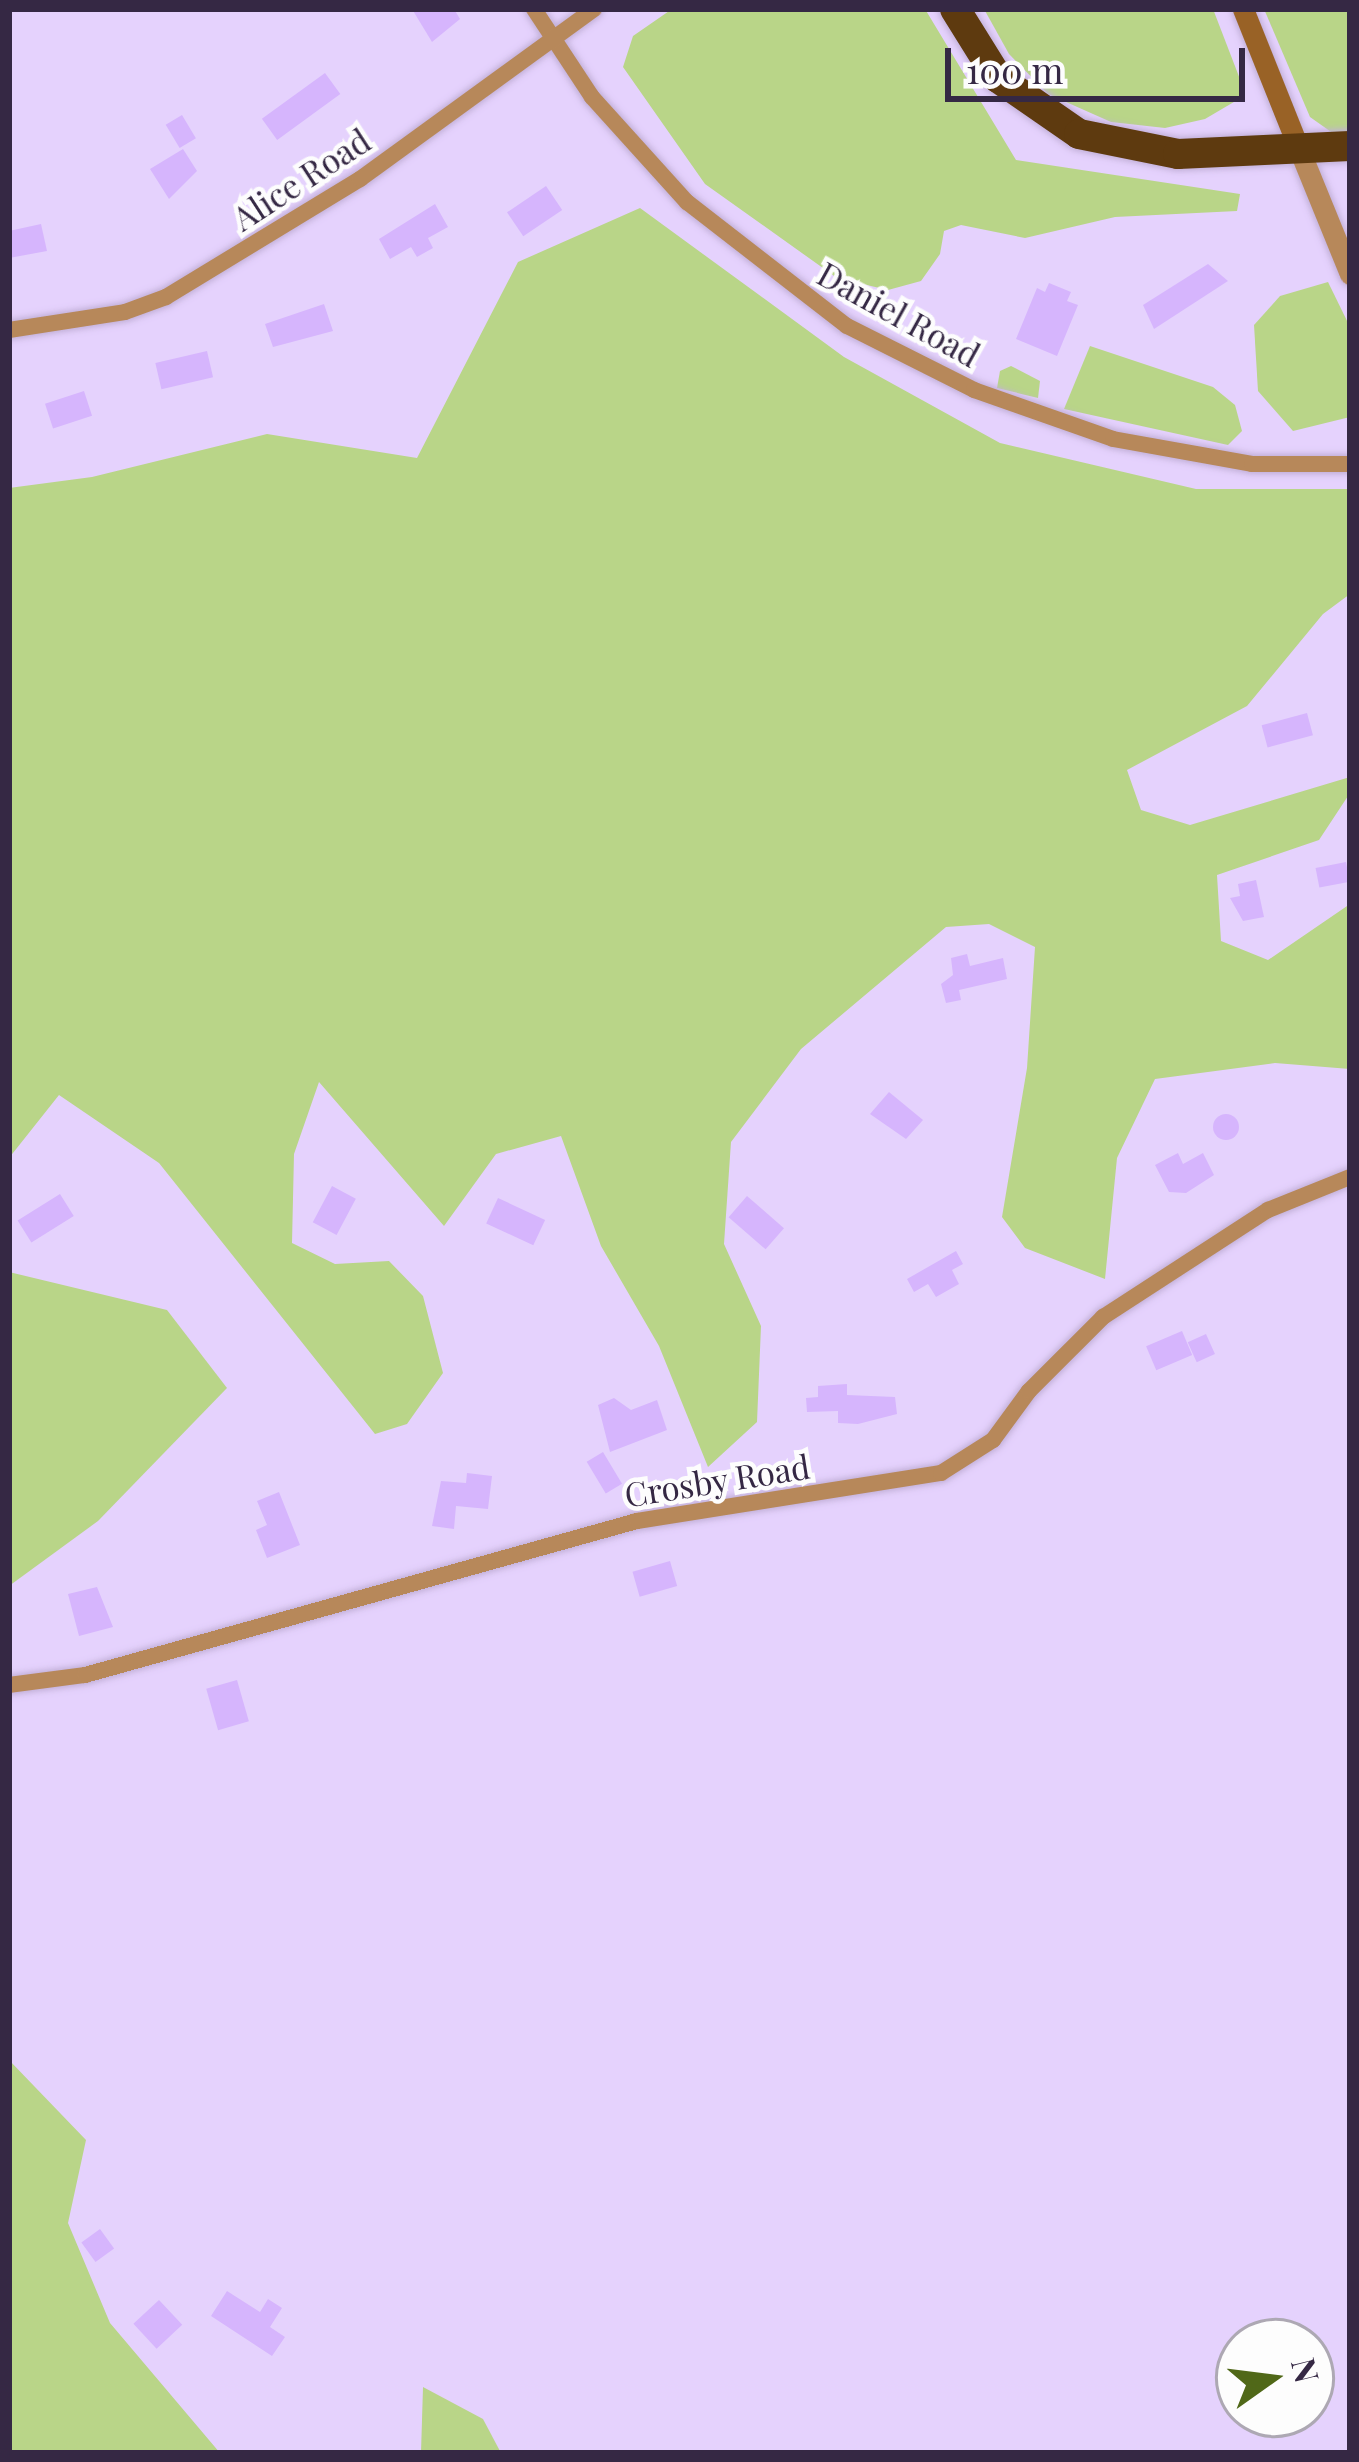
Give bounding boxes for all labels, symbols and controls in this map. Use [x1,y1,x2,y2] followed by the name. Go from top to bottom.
[951,24,1251,98] scale bar
[966,45,1063,93] text: 100 m
[225,120,377,238] street label: Alice Road
[811,253,987,375] street label: Daniel Road
[621,1446,813,1514] street label: Crosby Road
[1215,2318,1335,2438] north arrow
[1283,2353,1331,2387] text: N

